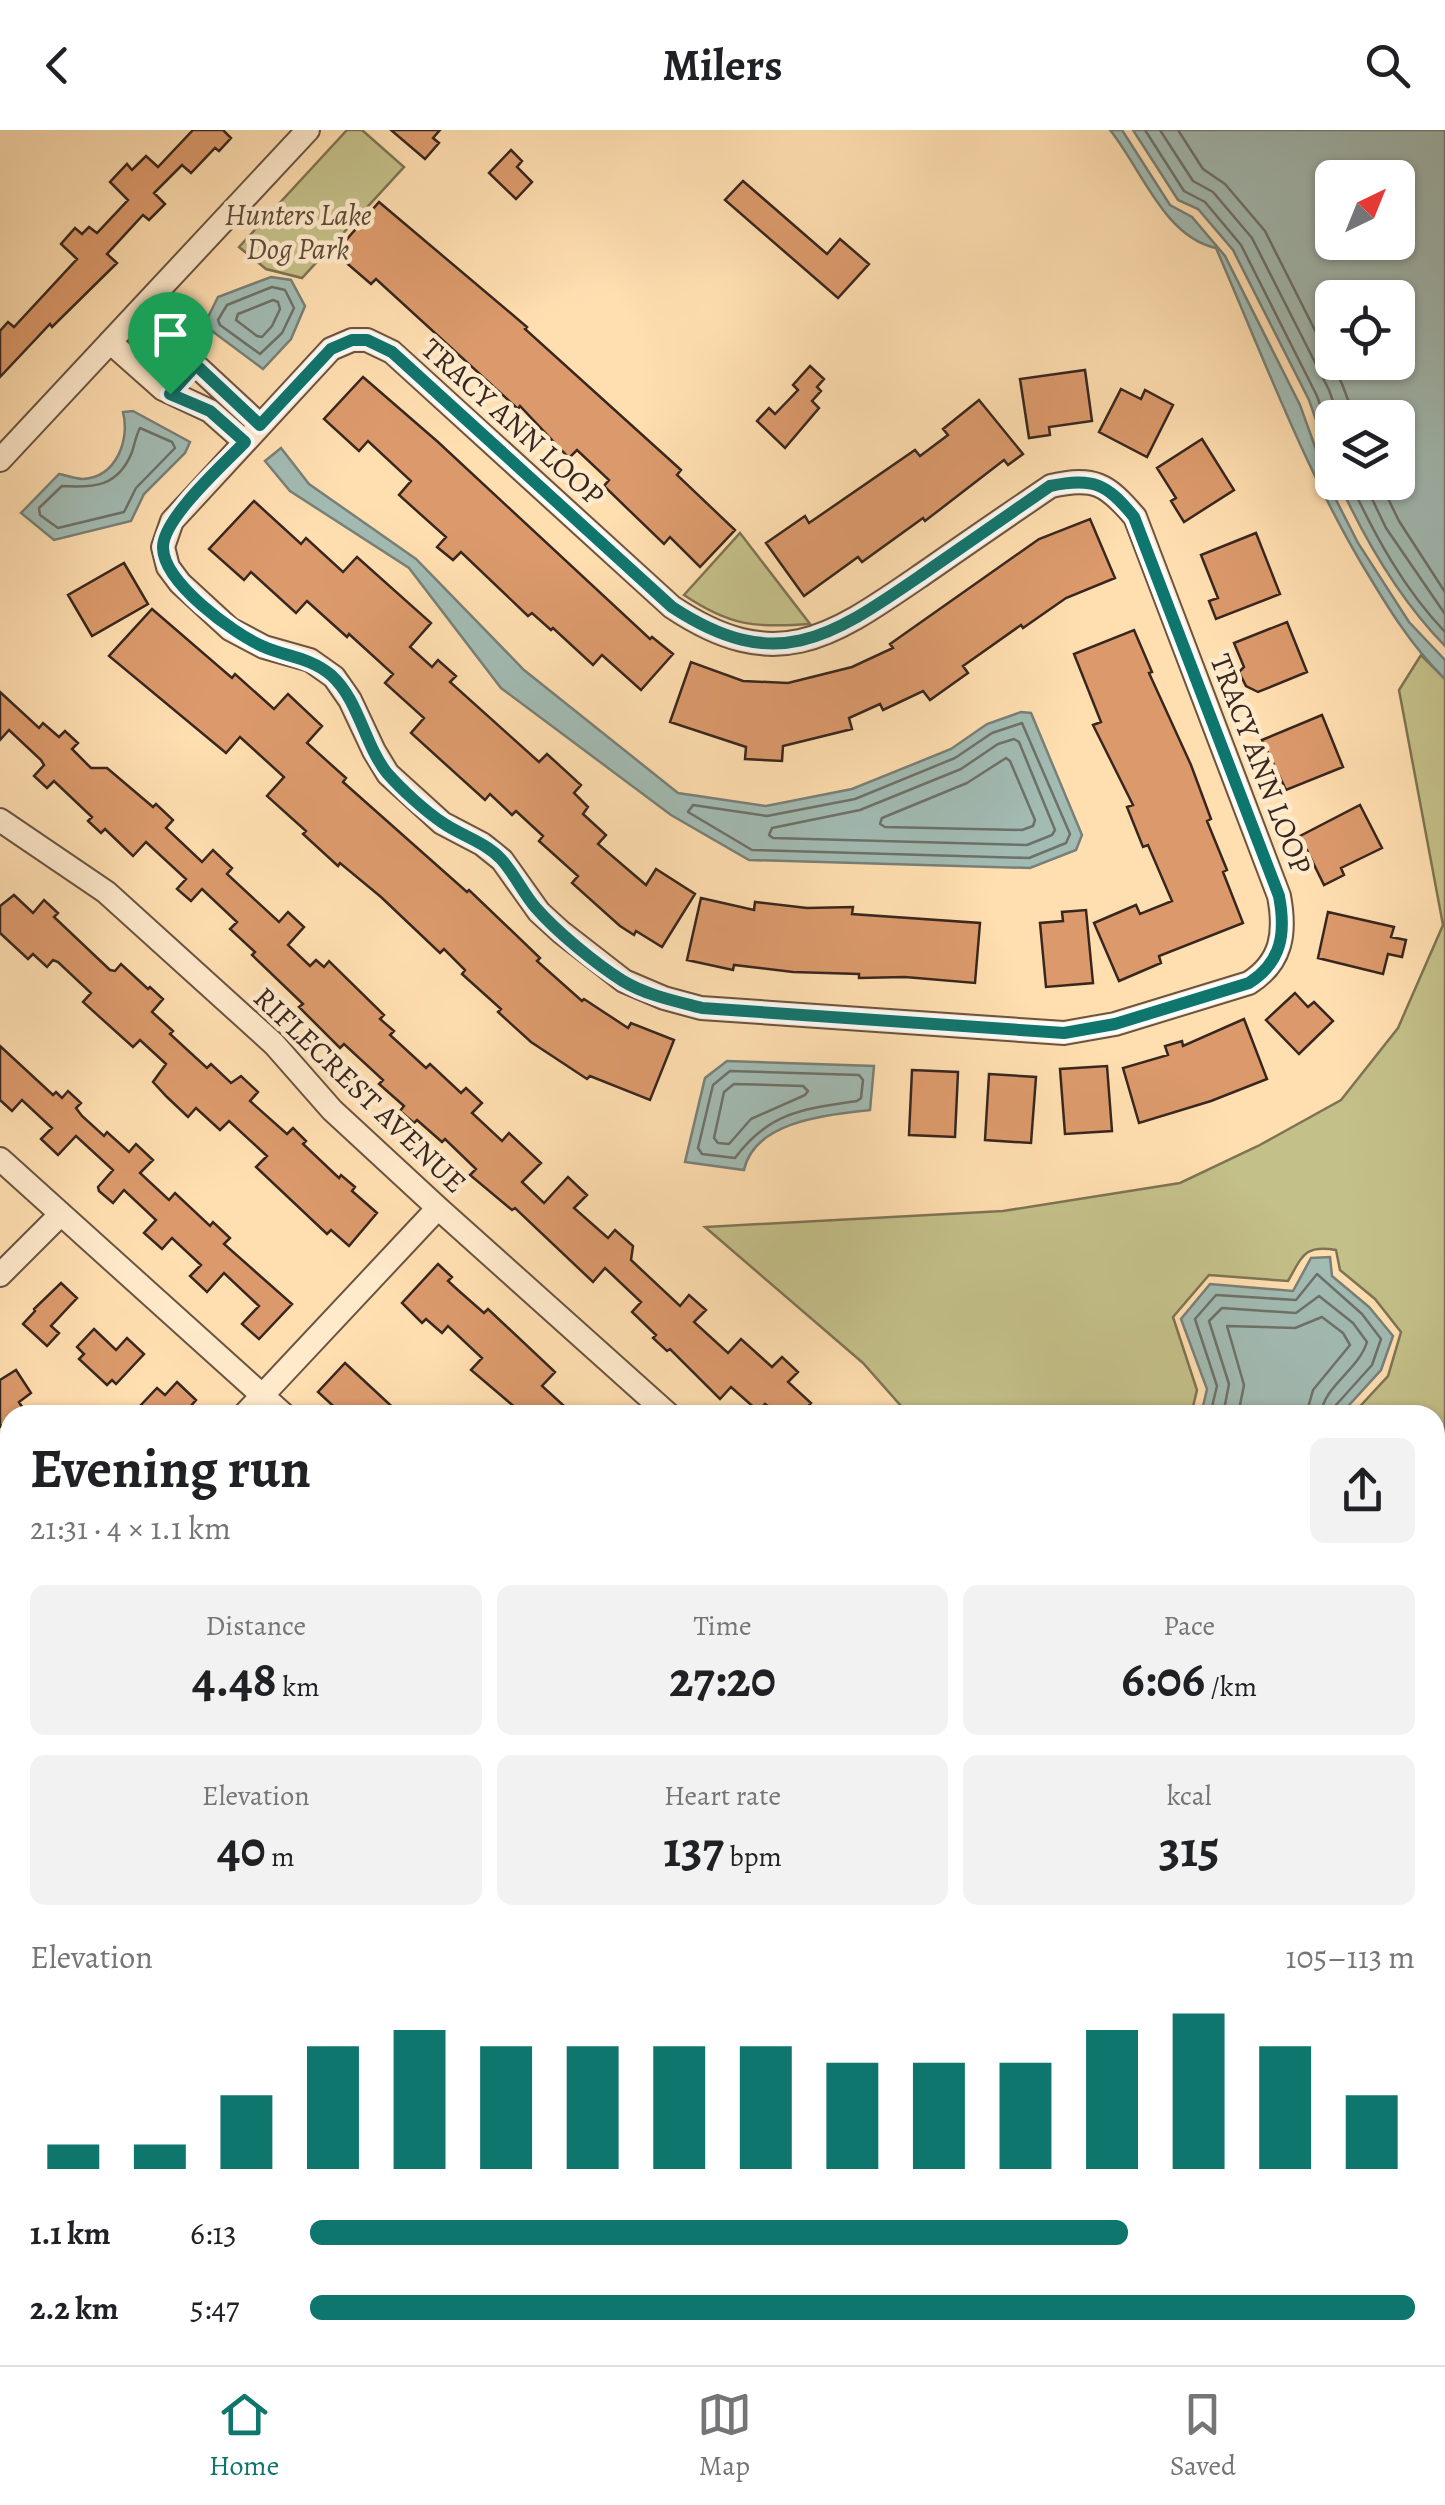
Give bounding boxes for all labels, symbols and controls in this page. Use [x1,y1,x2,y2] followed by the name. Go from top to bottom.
[662,34,783,96] text: Milers
[30,38,85,93] icon: back
[1360,38,1415,93] icon: search
[1315,160,1415,260] north arrow
[1315,160,1415,500] map controls
[224,195,372,269] park label: Hunters Lake Dog Park
[1315,280,1415,380] button: locate
[128,292,213,395] pin
[143,307,198,362] icon: arrive
[413,329,613,515] street label: TRACY ANN LOOP
[1315,400,1415,500] button: layers
[1201,648,1321,880] street label: TRACY ANN LOOP
[245,978,475,1202] street label: RIFLECREST AVENUE
[30,1431,311,1506] text: Evening run
[1310,1438,1415,1543] button: share
[30,1506,231,1550] text: 21:31 · 4 × 1.1 km
[206,1607,306,1645] text: Distance
[693,1607,752,1645] text: Time
[1163,1607,1215,1645] text: Pace
[192,1645,277,1713] text: 4.48
[669,1645,776,1713] text: 27:20
[1121,1645,1205,1713] text: 6:06
[277,1668,320,1706] text: km
[1205,1668,1257,1706] text: /km
[202,1777,310,1815] text: Elevation
[664,1777,781,1815] text: Heart rate
[1167,1777,1212,1815] text: kcal
[217,1815,266,1883] text: 40
[663,1815,724,1883] text: 137
[1159,1815,1220,1883] text: 315
[266,1838,295,1876] text: m
[724,1838,782,1876] text: bpm
[30,1935,153,1979] text: Elevation
[1286,1935,1415,1979] text: 105–113 m
[30,2211,111,2255] text: 1.1 km
[190,2211,237,2255] text: 6:13
[30,2286,119,2330] text: 2.2 km
[190,2286,239,2330] text: 5:47
[209,2387,279,2485] tab: Home
[697,2387,752,2485] tab: Map
[1170,2387,1236,2485] tab: Saved

